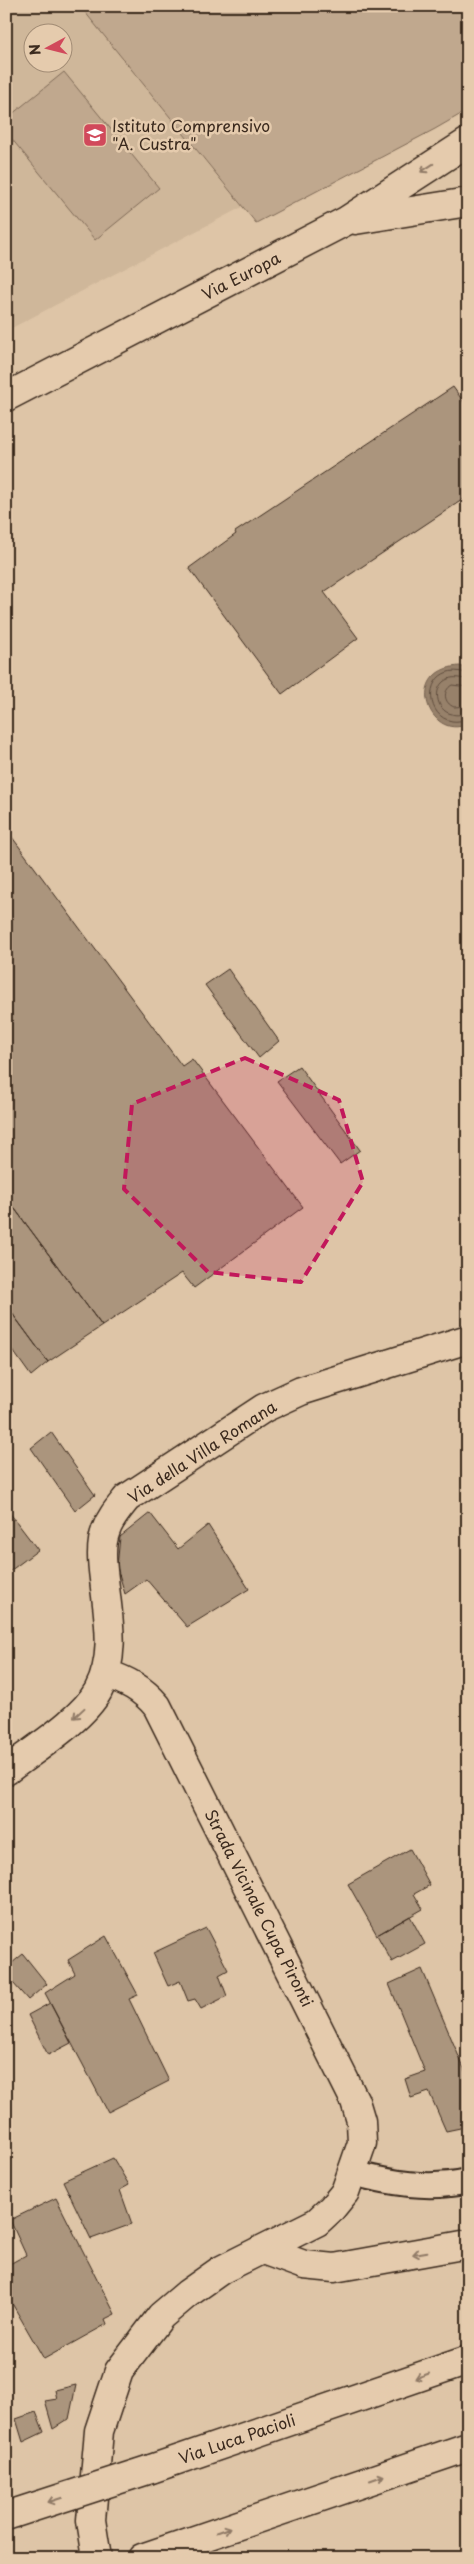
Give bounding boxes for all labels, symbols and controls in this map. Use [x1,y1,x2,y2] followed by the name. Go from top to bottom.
[22,22,72,72] north arrow
[24,43,46,56] text: N
[112,113,270,155] place label: Istituto Comprensivo "A. Custra"
[82,122,108,148] school or university icon: Istituto Comprensivo "A. Custra"
[420,164,434,174] one-way arrow
[197,245,285,305] street label: Via Europa
[122,1394,281,1508] street label: Via della Villa Romana
[73,1707,85,1719] one-way arrow
[200,1805,320,2011] street label: Strada Vicinale Cupa Pironti
[412,2248,428,2258] one-way arrow
[414,2372,430,2381] one-way arrow
[175,2407,298,2469] street label: Via Luca Pacioli
[369,2473,384,2482] one-way arrow
[47,2496,63,2505] one-way arrow
[215,2525,230,2534] one-way arrow

